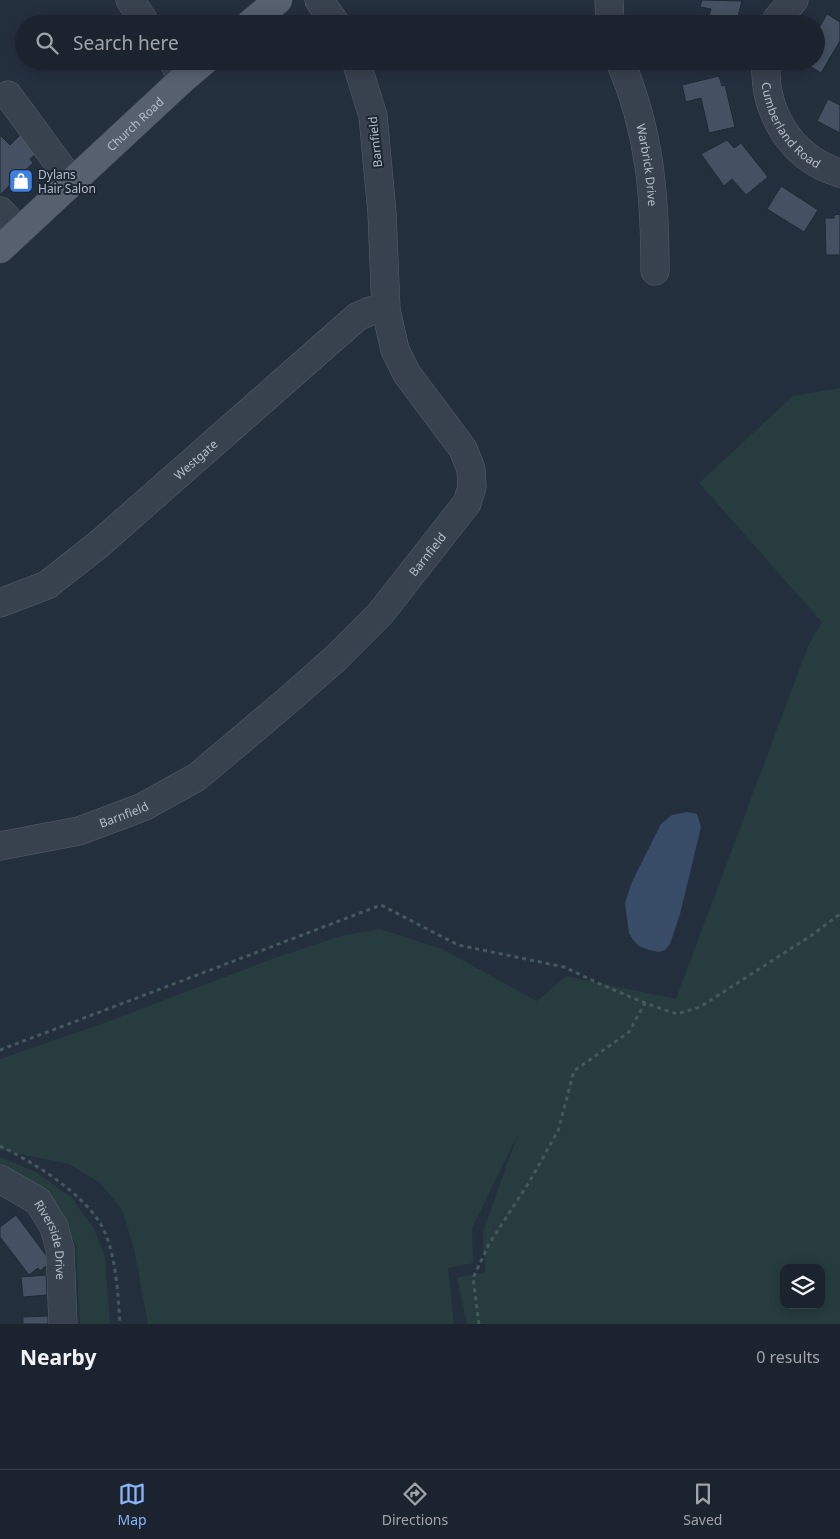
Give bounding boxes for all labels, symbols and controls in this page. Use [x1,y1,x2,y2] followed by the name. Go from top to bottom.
[15,15,825,70] search box
[33,29,61,57] icon: search
[73,30,179,56] text: Search here
[758,81,824,172] street label: Cumberland Road
[103,93,167,155] street label: Church Road
[364,116,386,168] street label: Barnfield
[633,122,662,207] street label: Warbrick Drive
[38,166,96,197] place label: Dylans Hair Salon
[8,168,34,194] shop icon: Dylans Hair Salon
[170,435,221,483] street label: Westgate
[404,528,450,579] street label: Barnfield
[96,797,151,831] street label: Barnfield
[31,1196,70,1280] street label: Riverside Drive
[780,1264,825,1309] map controls
[780,1264,825,1309] button: layers
[20,1343,96,1371] text: Nearby
[756,1346,820,1368] text: 0 results
[118,1480,147,1529] tab: Map
[382,1480,448,1529] tab: Directions
[683,1480,722,1529] tab: Saved

